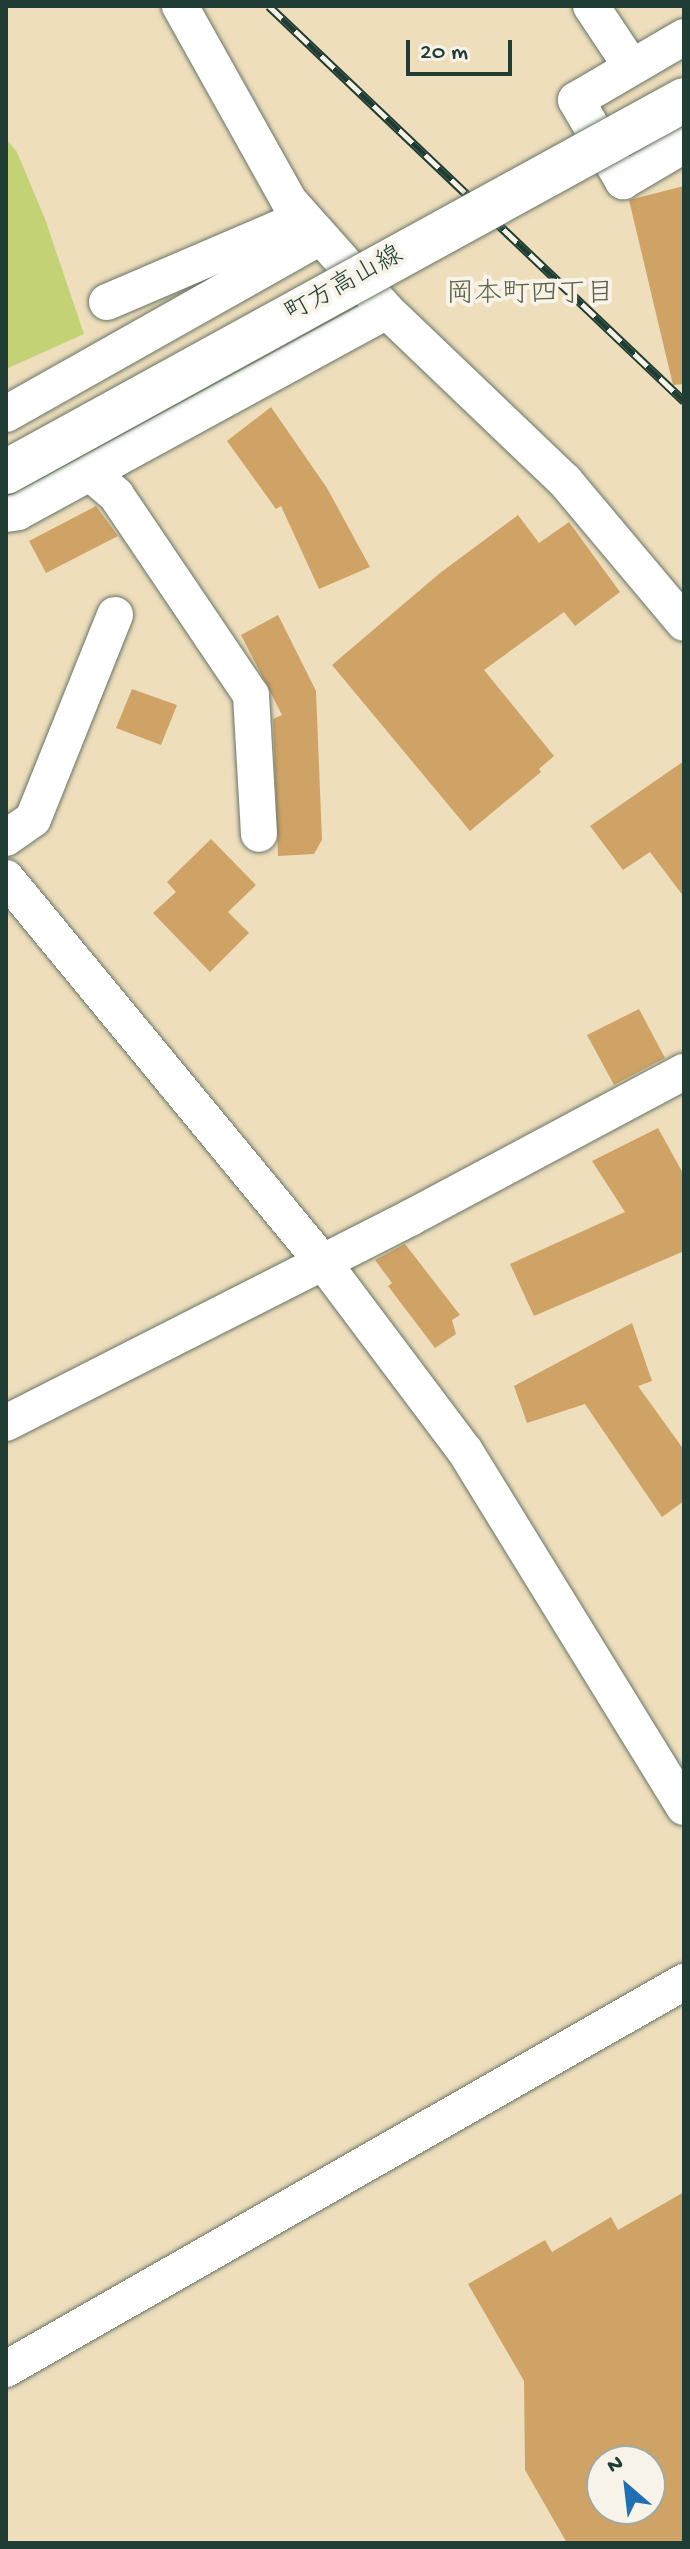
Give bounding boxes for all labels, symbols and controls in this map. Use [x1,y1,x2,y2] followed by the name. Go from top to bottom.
[410,24,516,74] scale bar
[420,39,468,68] text: 20 m
[281,241,409,331] street label: 町方高山線
[446,279,614,313] district label: 岡本町四丁目
[586,2445,666,2525] north arrow
[603,2451,628,2480] text: N

